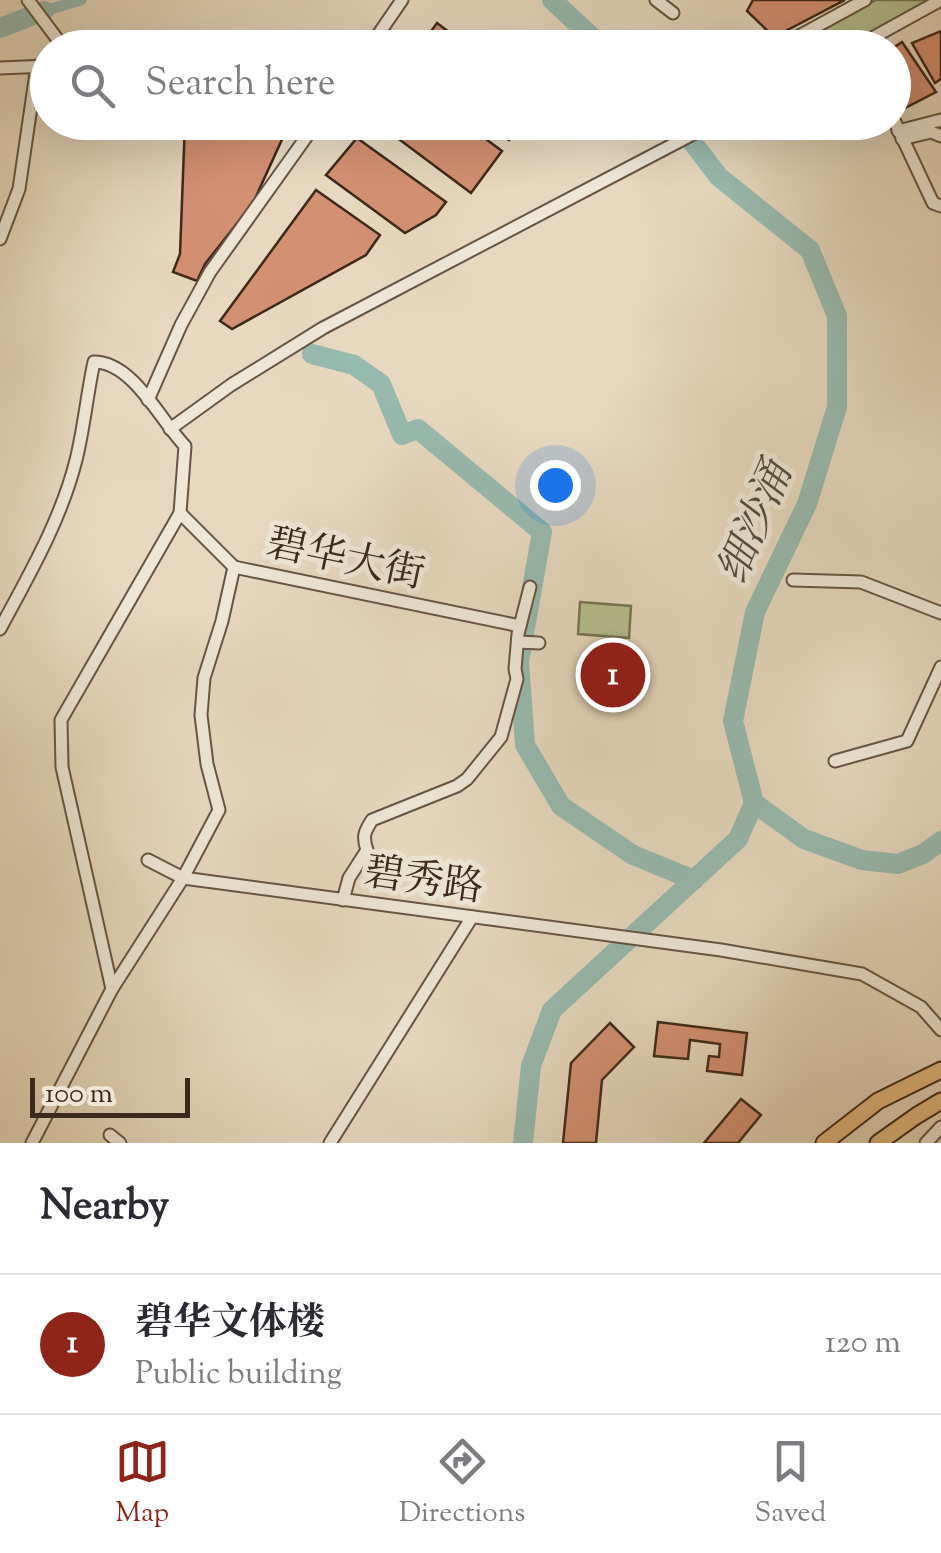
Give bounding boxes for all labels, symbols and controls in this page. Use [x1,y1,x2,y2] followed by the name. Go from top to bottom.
[30,30,911,140] search box
[65,58,120,113] icon: search
[145,58,336,112] text: Search here
[705,451,811,594] water label: 细沙涌
[530,460,581,511] your location
[261,517,429,606] street label: 碧华大街
[580,638,646,712] pin: 1
[360,846,487,919] street label: 碧秀路
[30,1073,190,1118] scale bar
[45,1075,113,1115] text: 100 m
[40,1178,169,1238] text: Nearby
[135,1298,325,1352] text: 碧华文体楼
[67,1321,78,1367] text: 1
[825,1321,901,1367] text: 120 m
[135,1352,342,1398] text: Public building
[115,1434,170,1534] tab: Map
[399,1434,525,1534] tab: Directions
[754,1434,826,1534] tab: Saved

